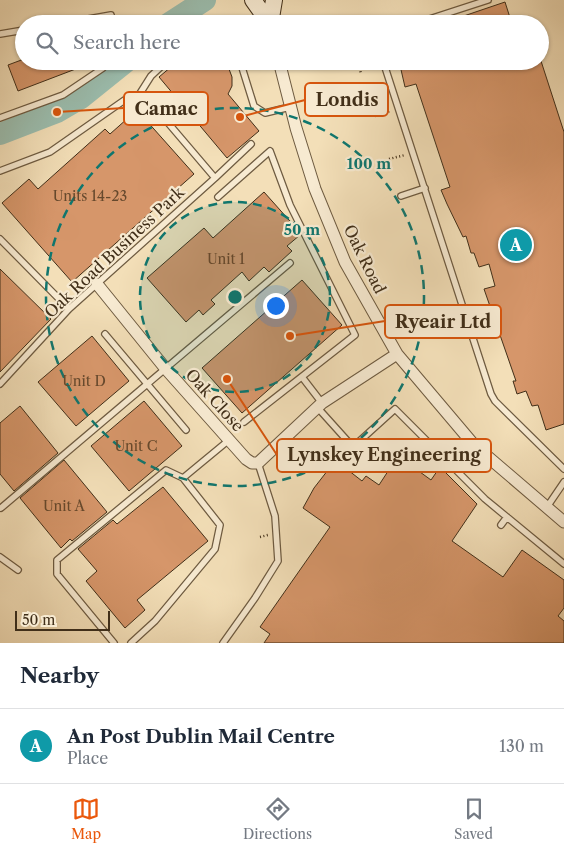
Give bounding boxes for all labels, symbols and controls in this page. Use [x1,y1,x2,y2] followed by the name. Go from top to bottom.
[15,15,549,70] search box
[33,29,61,57] icon: search
[73,31,181,54] text: Search here
[305,83,388,116] callout: Londis
[316,89,379,111] text: Londis
[124,92,208,125] callout: Camac
[134,98,198,120] text: Camac
[347,154,391,173] text: 100 m
[40,182,188,322] street label: Oak Road Business Park
[53,187,127,205] house number: Units 14-23
[284,220,320,239] text: 50 m
[340,221,390,297] street label: Oak Road
[500,226,532,264] pin: A
[207,250,245,268] house number: Unit 1
[226,288,244,306] centre of rings
[263,293,289,319] your location
[385,305,501,338] callout: Ryeair Ltd
[395,311,491,333] text: Ryeair Ltd
[182,364,248,436] street label: Oak Close
[62,372,106,390] house number: Unit D
[115,437,157,455] house number: Unit C
[277,439,491,472] callout: Lynskey Engineering
[287,444,482,466] text: Lynskey Engineering
[43,497,86,515] house number: Unit A
[15,608,110,631] scale bar
[22,611,55,629] text: 50 m
[20,663,99,688] text: Nearby
[67,725,335,748] text: An Post Dublin Mail Centre
[30,736,42,756] text: A
[499,736,544,756] text: 130 m
[67,748,108,768] text: Place
[71,795,101,843] tab: Map
[243,795,312,843] tab: Directions
[454,795,493,843] tab: Saved

